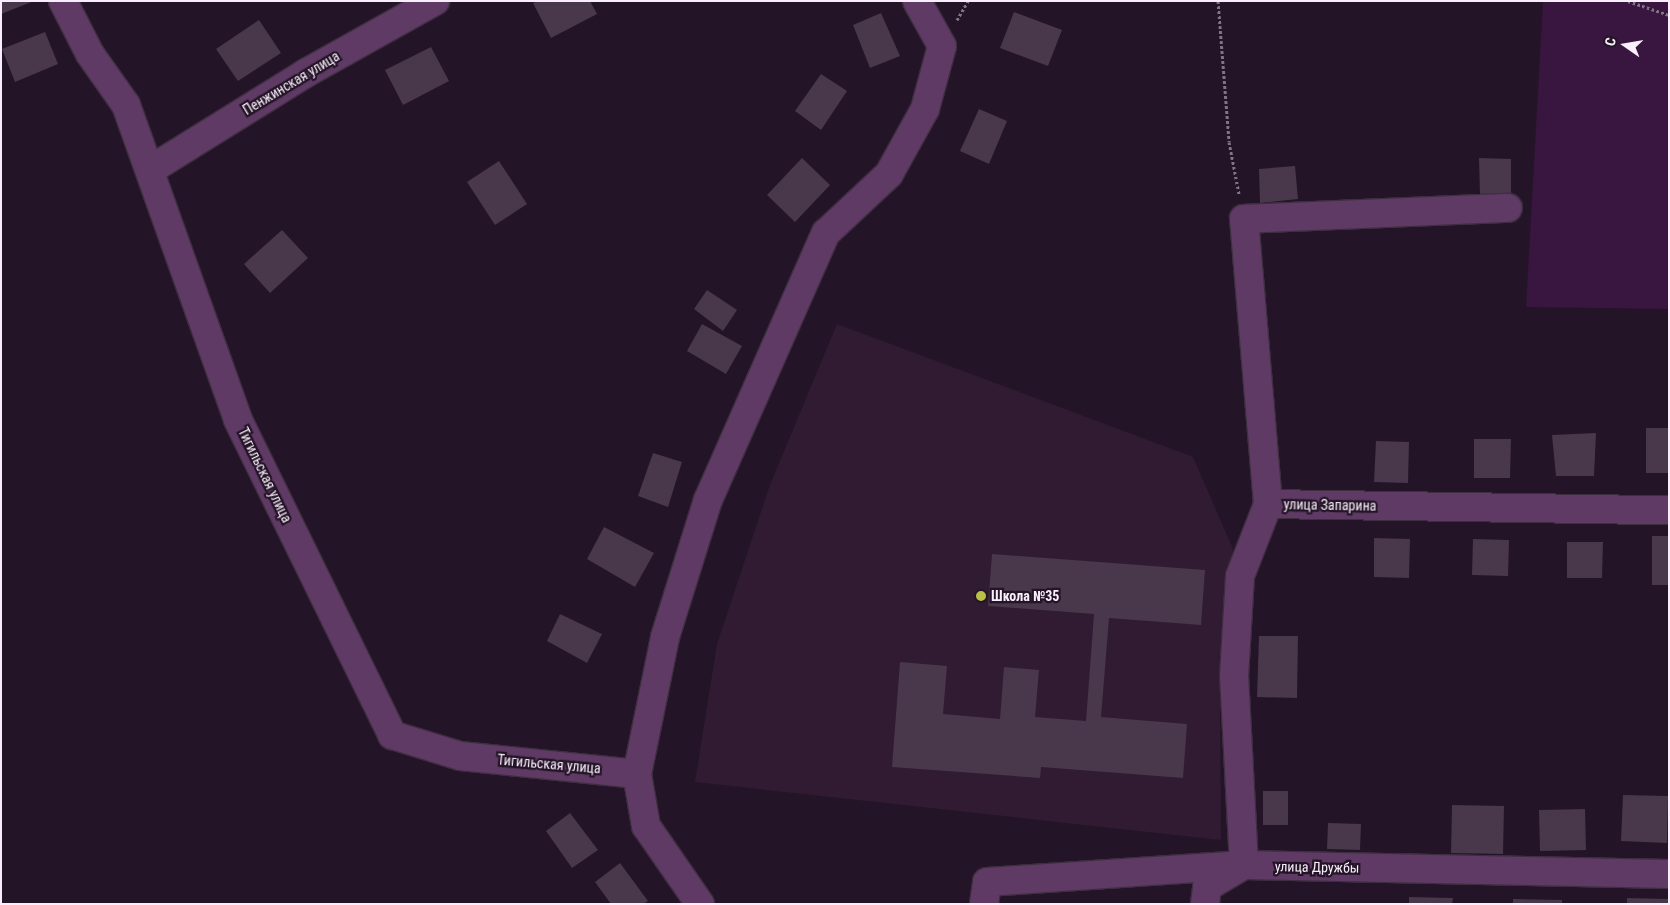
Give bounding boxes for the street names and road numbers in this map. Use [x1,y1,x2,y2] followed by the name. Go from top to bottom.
[240,48,342,118] street label: Пенжинская улица
[235,425,295,525] street label: Тигильская улица
[1283,496,1377,514] street label: улица Запарина
[497,751,601,777] street label: Тигильская улица
[1275,858,1359,876] street label: улица Дружбы

